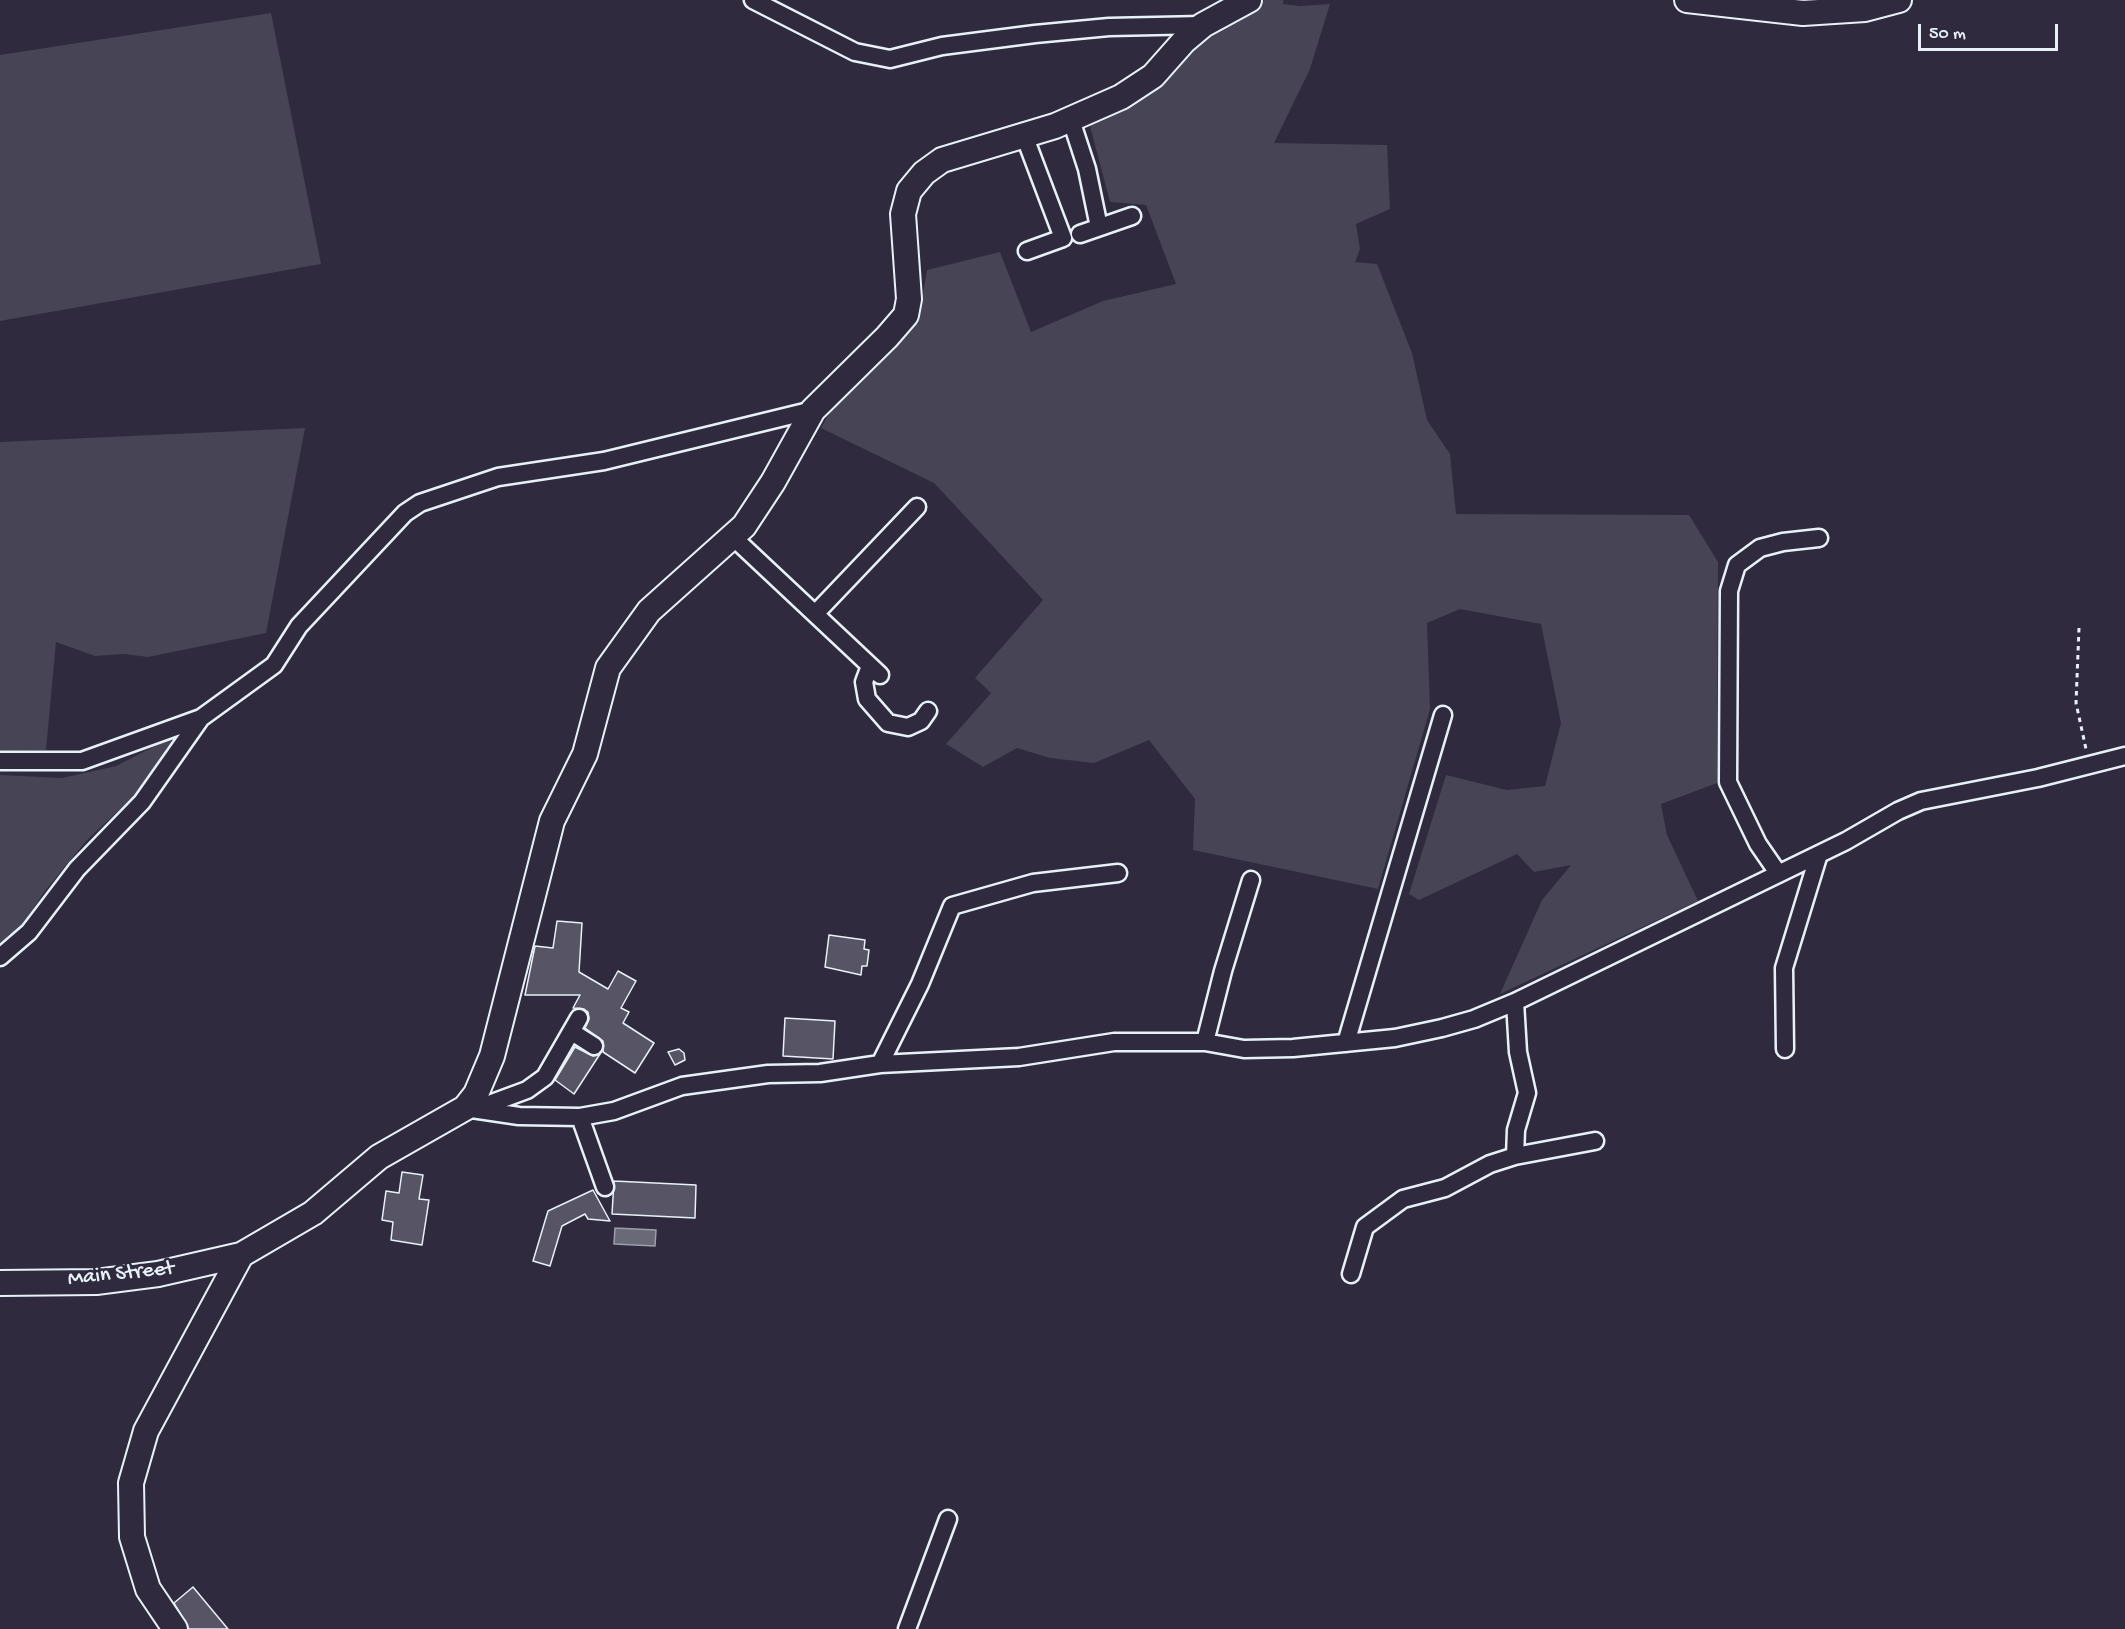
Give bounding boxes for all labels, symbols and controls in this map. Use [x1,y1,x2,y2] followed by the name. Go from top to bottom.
[1921,12,2060,50] scale bar
[1929,24,1966,45] text: 50 m
[67,1256,175,1294] street label: Main Street

